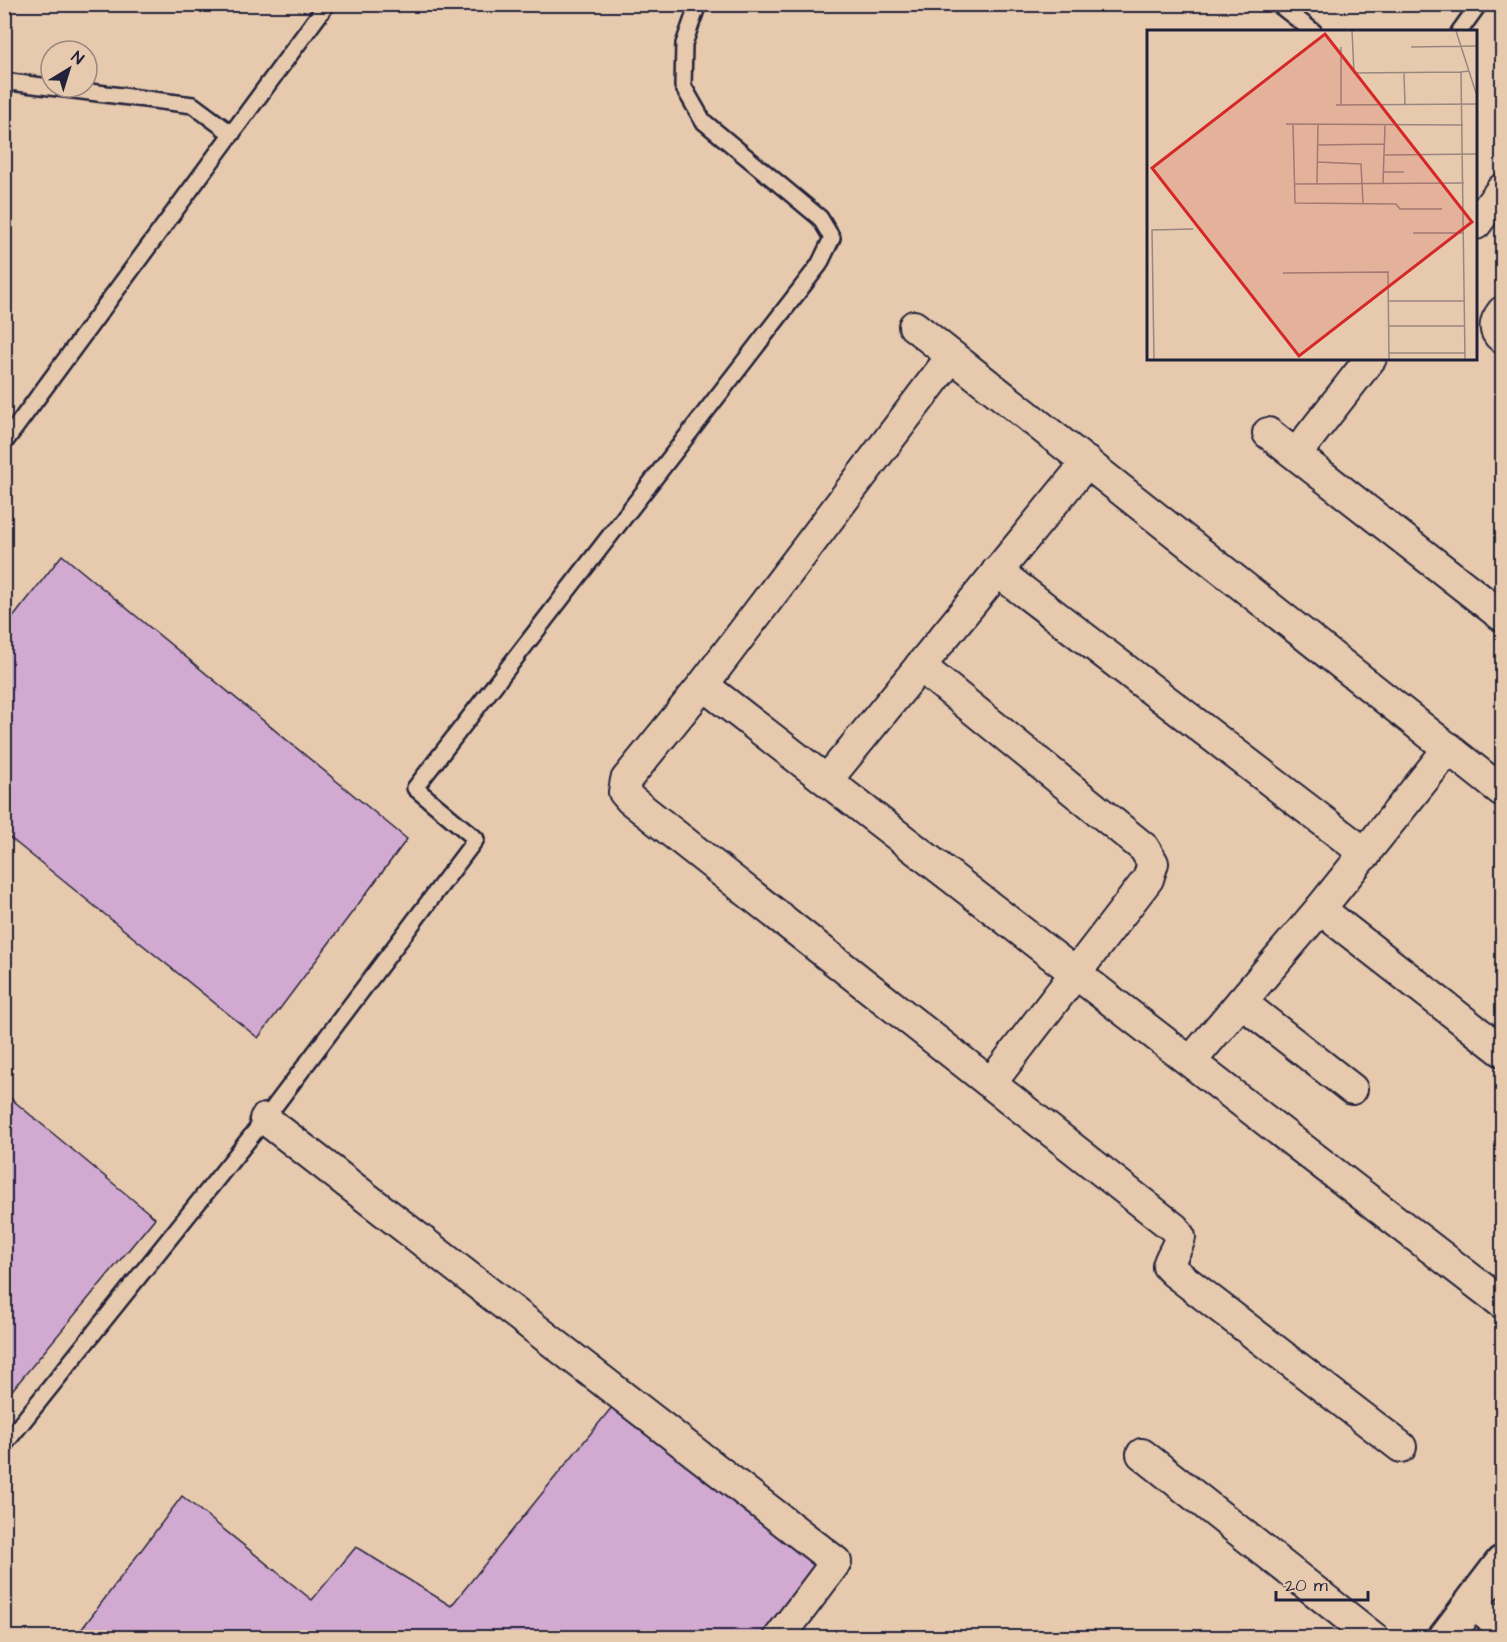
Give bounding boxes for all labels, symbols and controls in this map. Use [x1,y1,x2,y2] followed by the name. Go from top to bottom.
[1147,30,1477,360] inset map
[39,39,99,99] north arrow
[67,46,88,70] text: N
[1276,1564,1368,1602] scale bar
[1285,1573,1328,1598] text: 20 m

